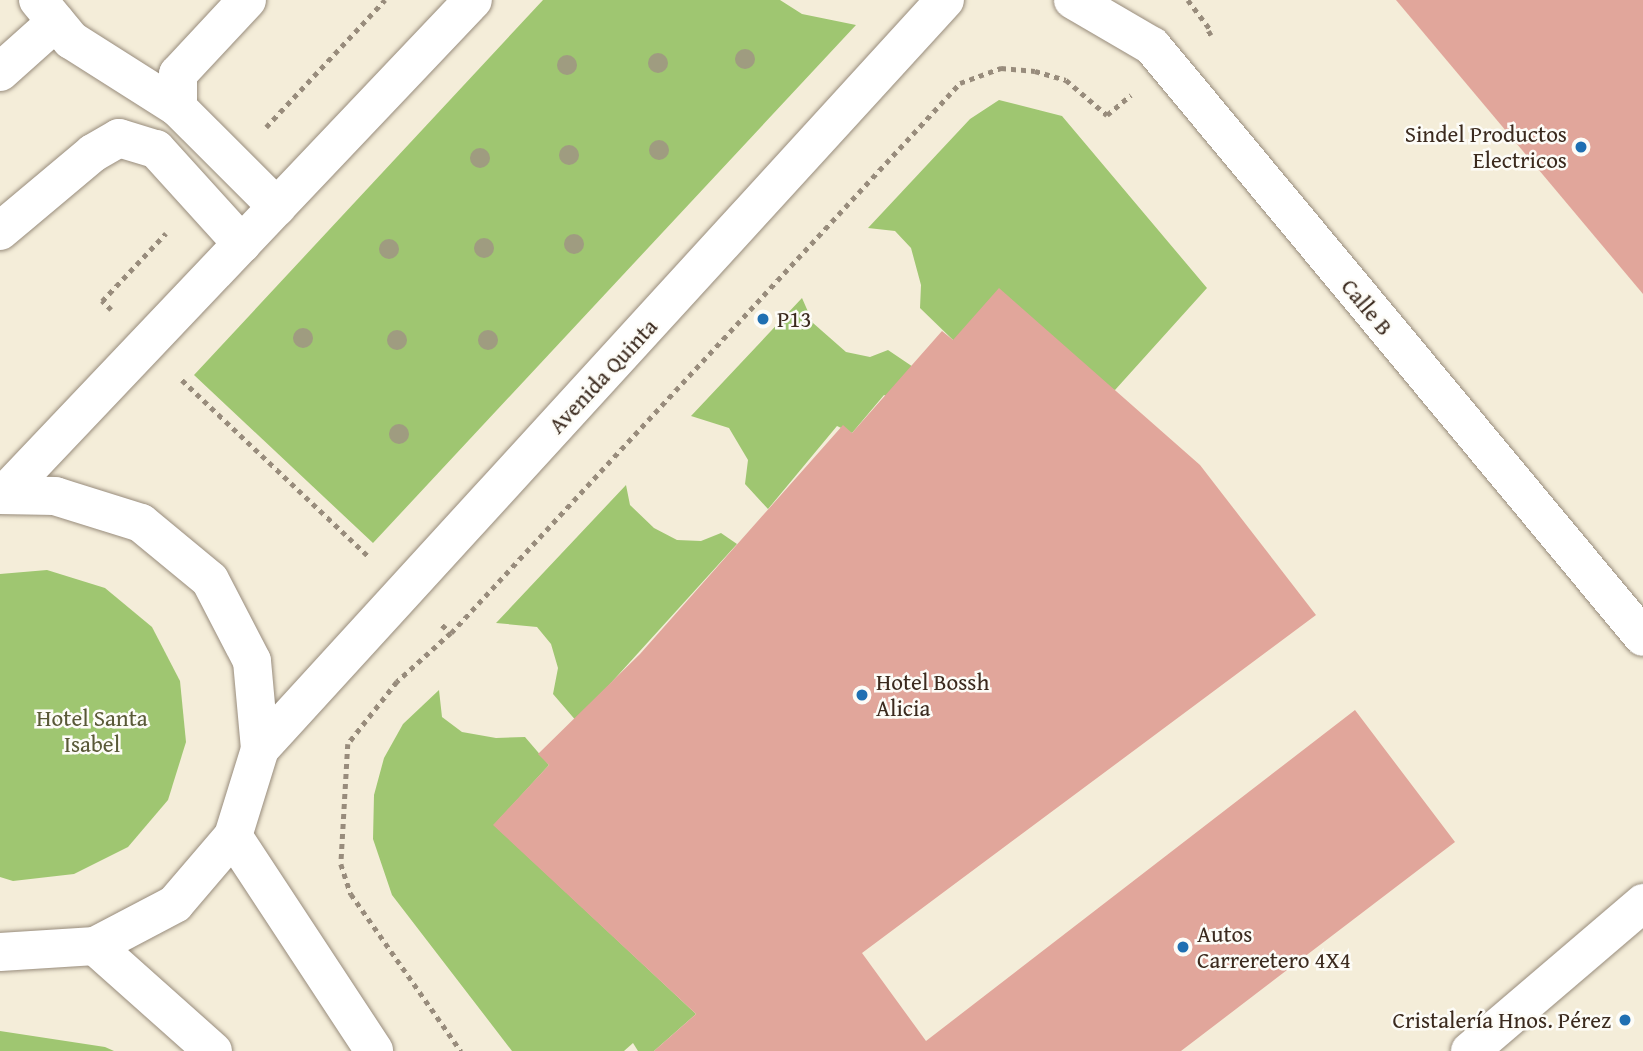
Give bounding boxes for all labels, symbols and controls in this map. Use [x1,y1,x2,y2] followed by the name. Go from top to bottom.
[1405,120,1567,174] place label: Sindel Productos Electricos
[1573,139,1589,155] marker: Sindel Productos Electricos
[1335,273,1399,341] street label: Calle B
[777,305,812,333] place label: P13
[755,311,771,327] marker: P13
[543,313,663,439] street label: Avenida Quinta
[876,668,989,722] place label: Hotel Bossh Alicia
[854,687,870,703] marker: Hotel Bossh Alicia
[36,704,148,758] park label: Hotel Santa Isabel
[1197,920,1351,974] place label: Autos Carreretero 4X4
[1175,939,1191,955] marker: Autos Carreretero 4X4
[1392,1006,1611,1034] place label: Cristalería Hnos. Pérez
[1617,1012,1633,1028] marker: Cristalería Hnos. Pérez

